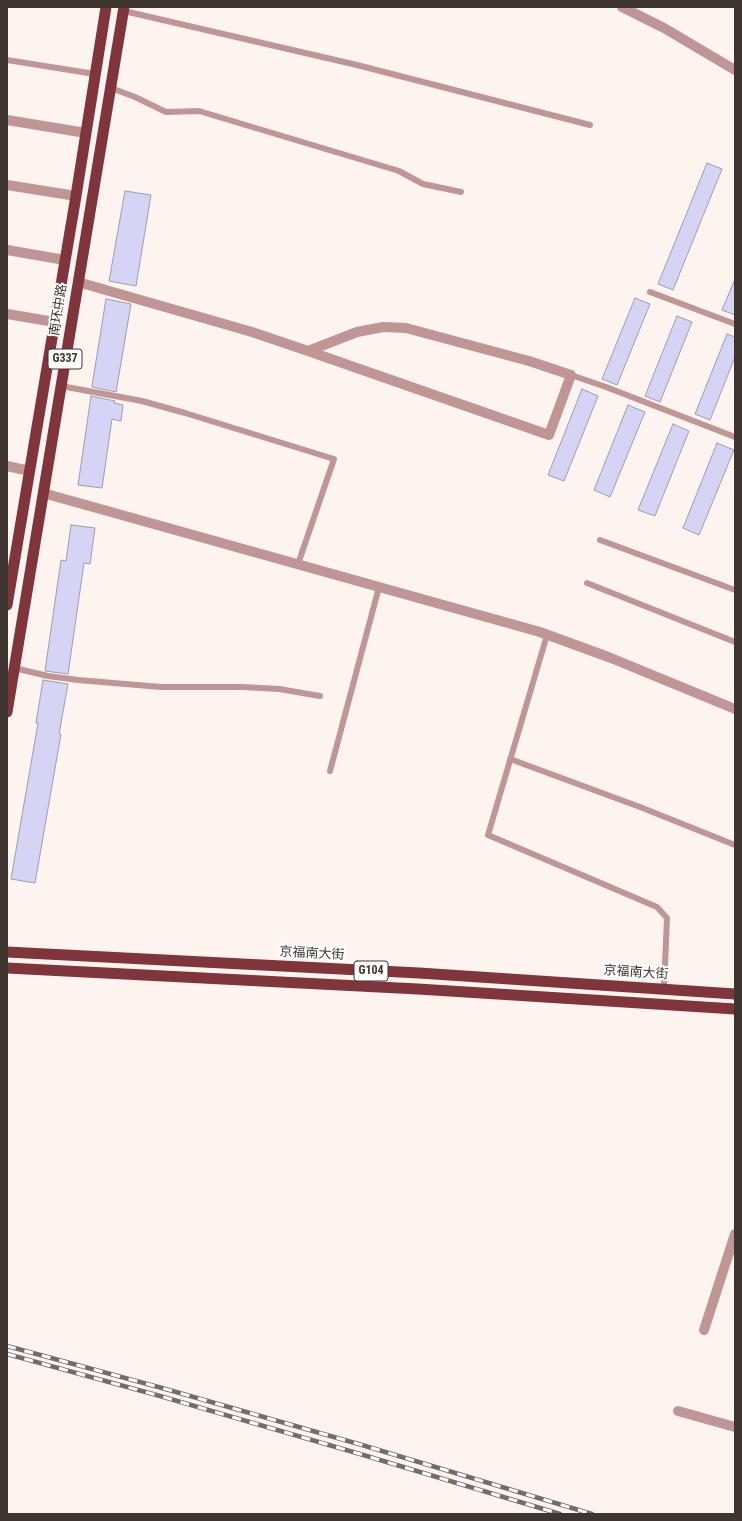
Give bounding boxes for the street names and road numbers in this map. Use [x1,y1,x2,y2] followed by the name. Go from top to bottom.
[47,283,71,337] street label: 南环中路
[48,349,82,369] road number: G337
[279,945,345,963] street label: 京福南大街
[354,961,388,981] road number: G104
[603,963,669,983] street label: 京福南大街

